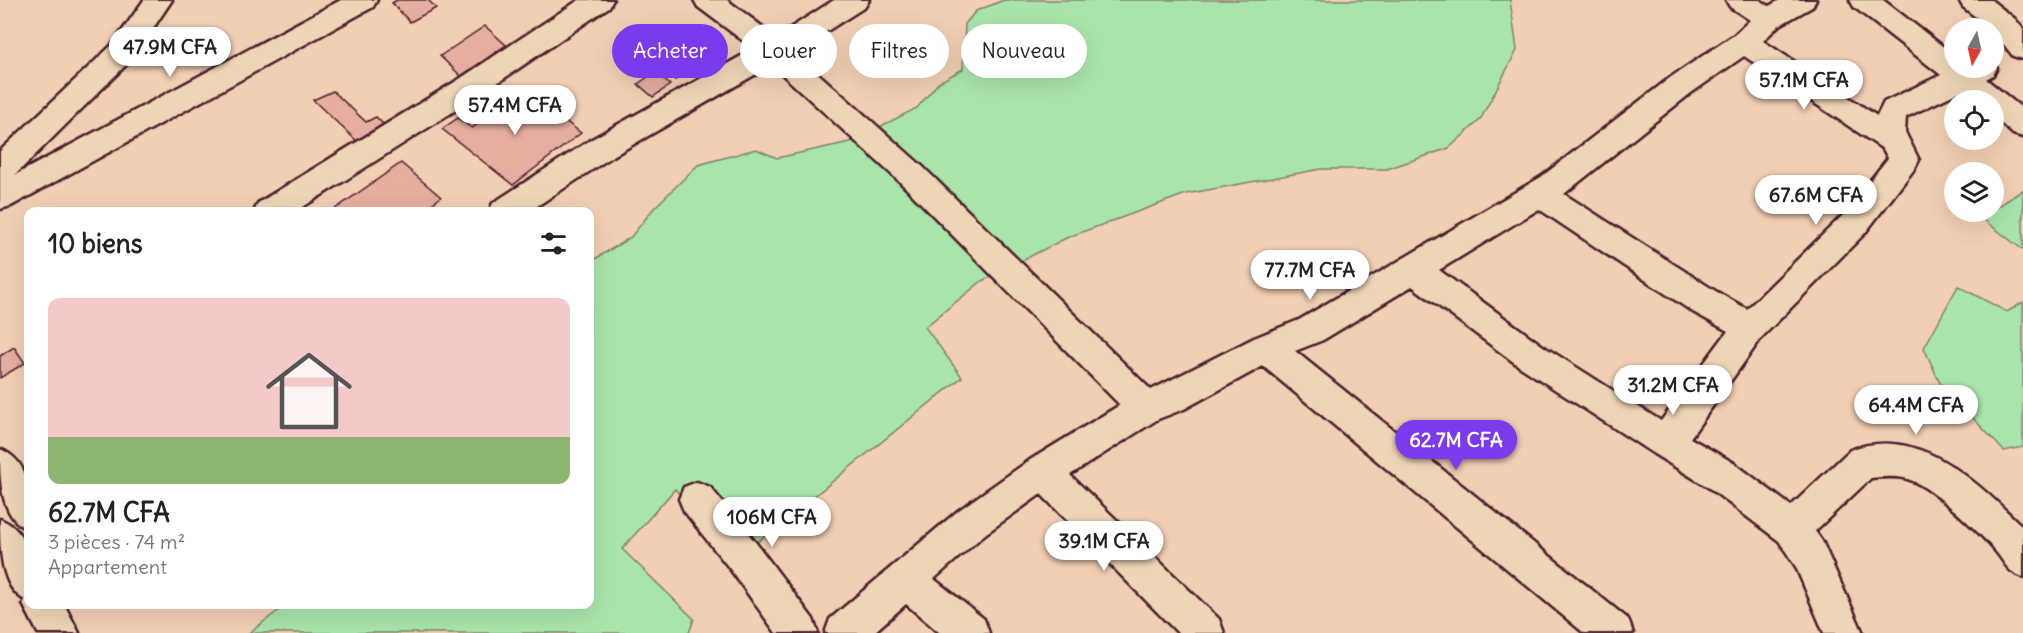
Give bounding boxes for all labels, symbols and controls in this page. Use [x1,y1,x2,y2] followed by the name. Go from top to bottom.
[1944,18,2004,78] north arrow
[1944,18,2004,222] map controls
[612,24,728,78] chip: Acheter
[740,24,837,78] chip: Louer
[849,24,949,78] chip: Filtres
[961,24,1087,78] chip: Nouveau
[101,27,239,78] pin: 47.9M CFA
[123,34,217,59] text: 47.9M CFA
[1735,60,1873,111] pin: 57.1M CFA
[1759,67,1849,92] text: 57.1M CFA
[446,85,584,136] pin: 57.4M CFA
[1944,90,2004,150] button: locate
[468,92,562,117] text: 57.4M CFA
[1944,162,2004,222] button: layers
[1747,175,1885,226] pin: 67.6M CFA
[1769,182,1863,207] text: 67.6M CFA
[48,227,143,260] text: 10 biens
[537,227,570,260] icon: filters
[1241,250,1379,301] pin: 77.7M CFA
[1265,257,1355,282] text: 77.7M CFA
[255,337,363,445] icon: home
[1604,365,1742,416] pin: 31.2M CFA
[1627,372,1719,397] text: 31.2M CFA
[1847,385,1985,436] pin: 64.4M CFA
[1868,392,1964,417] text: 64.4M CFA
[1387,420,1525,471] pin: 62.7M CFA
[1409,427,1503,452] text: 62.7M CFA
[48,496,170,529] text: 62.7M CFA
[710,497,834,548] pin: 106M CFA
[727,504,817,529] text: 106M CFA
[1035,521,1173,572] pin: 39.1M CFA
[1058,528,1150,553] text: 39.1M CFA
[48,529,185,554] text: 3 pièces · 74 m²
[48,554,167,579] text: Appartement

